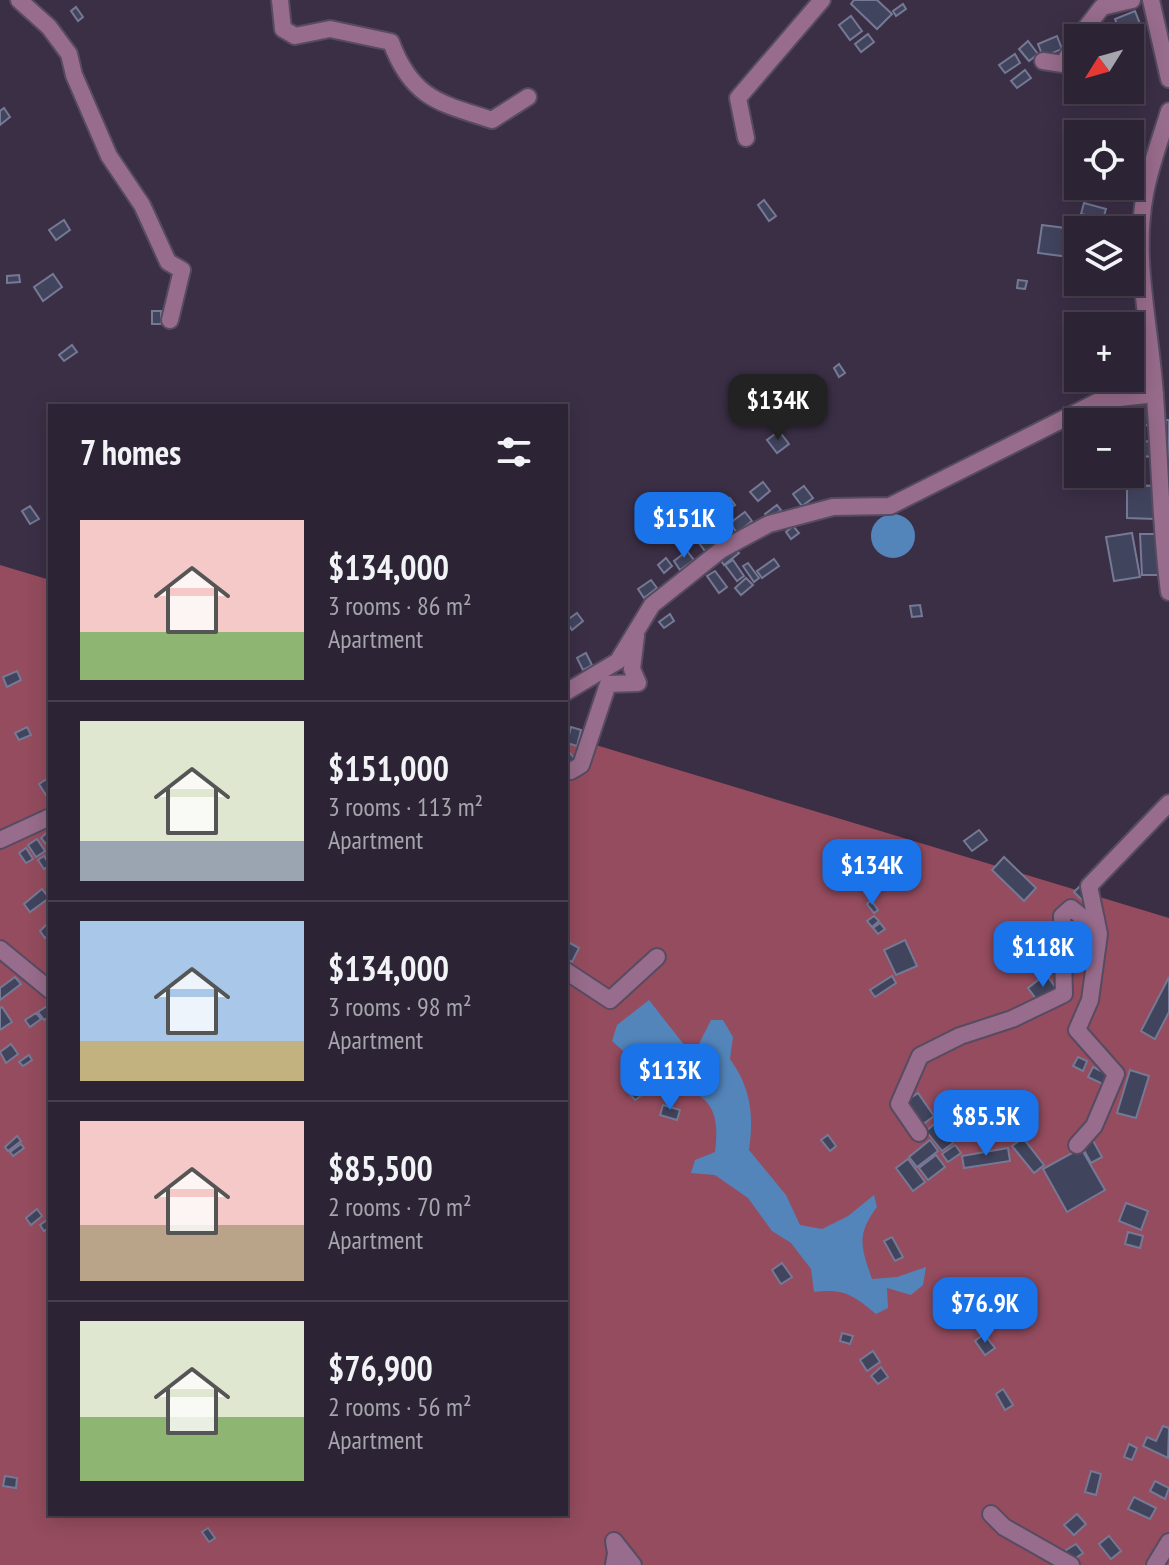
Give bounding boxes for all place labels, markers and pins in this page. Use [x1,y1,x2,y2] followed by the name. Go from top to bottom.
[722,374,834,442] pin: $134K
[628,492,740,560] pin: $151K
[816,839,928,907] pin: $134K
[987,921,1099,989] pin: $118K
[614,1044,726,1112] pin: $113K
[921,1090,1051,1158] pin: $85.5K
[920,1277,1050,1345] pin: $76.9K

